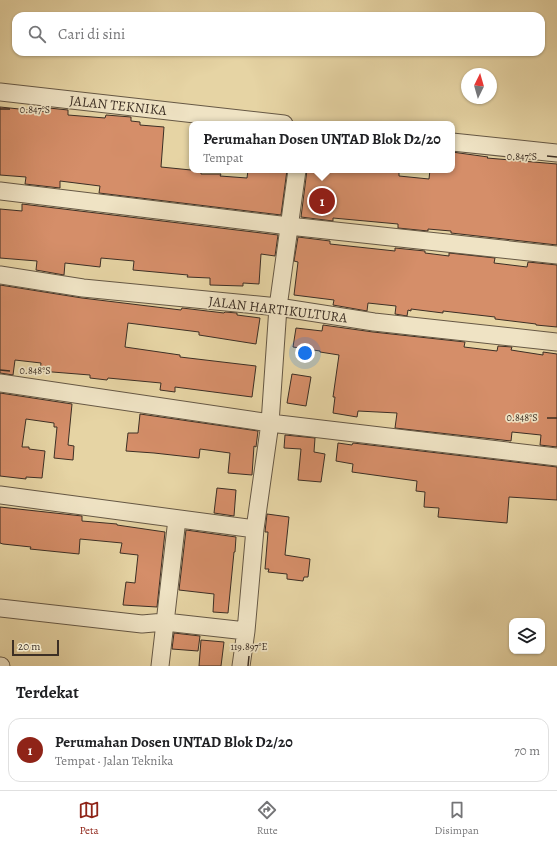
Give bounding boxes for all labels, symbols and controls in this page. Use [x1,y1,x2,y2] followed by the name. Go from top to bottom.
[12,12,545,56] search box
[26,23,48,45] icon: search
[58,24,125,44] text: Cari di sini
[461,68,497,104] north arrow
[68,91,168,120] street label: JALAN TEKNIKA
[20,103,50,116] text: 0.847°S
[189,121,455,173] popup
[203,129,441,149] text: Perumahan Dosen UNTAD Blok D2/20
[203,149,243,166] text: Tempat
[507,150,537,163] text: 0.847°S
[309,186,335,216] pin: 1
[207,292,349,328] street label: JALAN HARTIKULTURA
[295,343,315,363] your location
[20,364,50,377] text: 0.848°S
[507,411,537,424] text: 0.848°S
[509,618,545,654] map controls
[509,618,545,654] button: layers
[12,638,59,657] scale bar
[18,639,40,654] text: 20 m
[231,640,268,653] text: 119.897°E
[16,681,79,704] text: Terdekat
[55,732,293,752] text: Perumahan Dosen UNTAD Blok D2/20
[28,742,32,759] text: 1
[514,742,540,759] text: 70 m
[55,752,173,769] text: Tempat · Jalan Teknika
[78,799,100,838] tab: Peta
[256,799,278,838] tab: Rute
[434,799,479,838] tab: Disimpan

